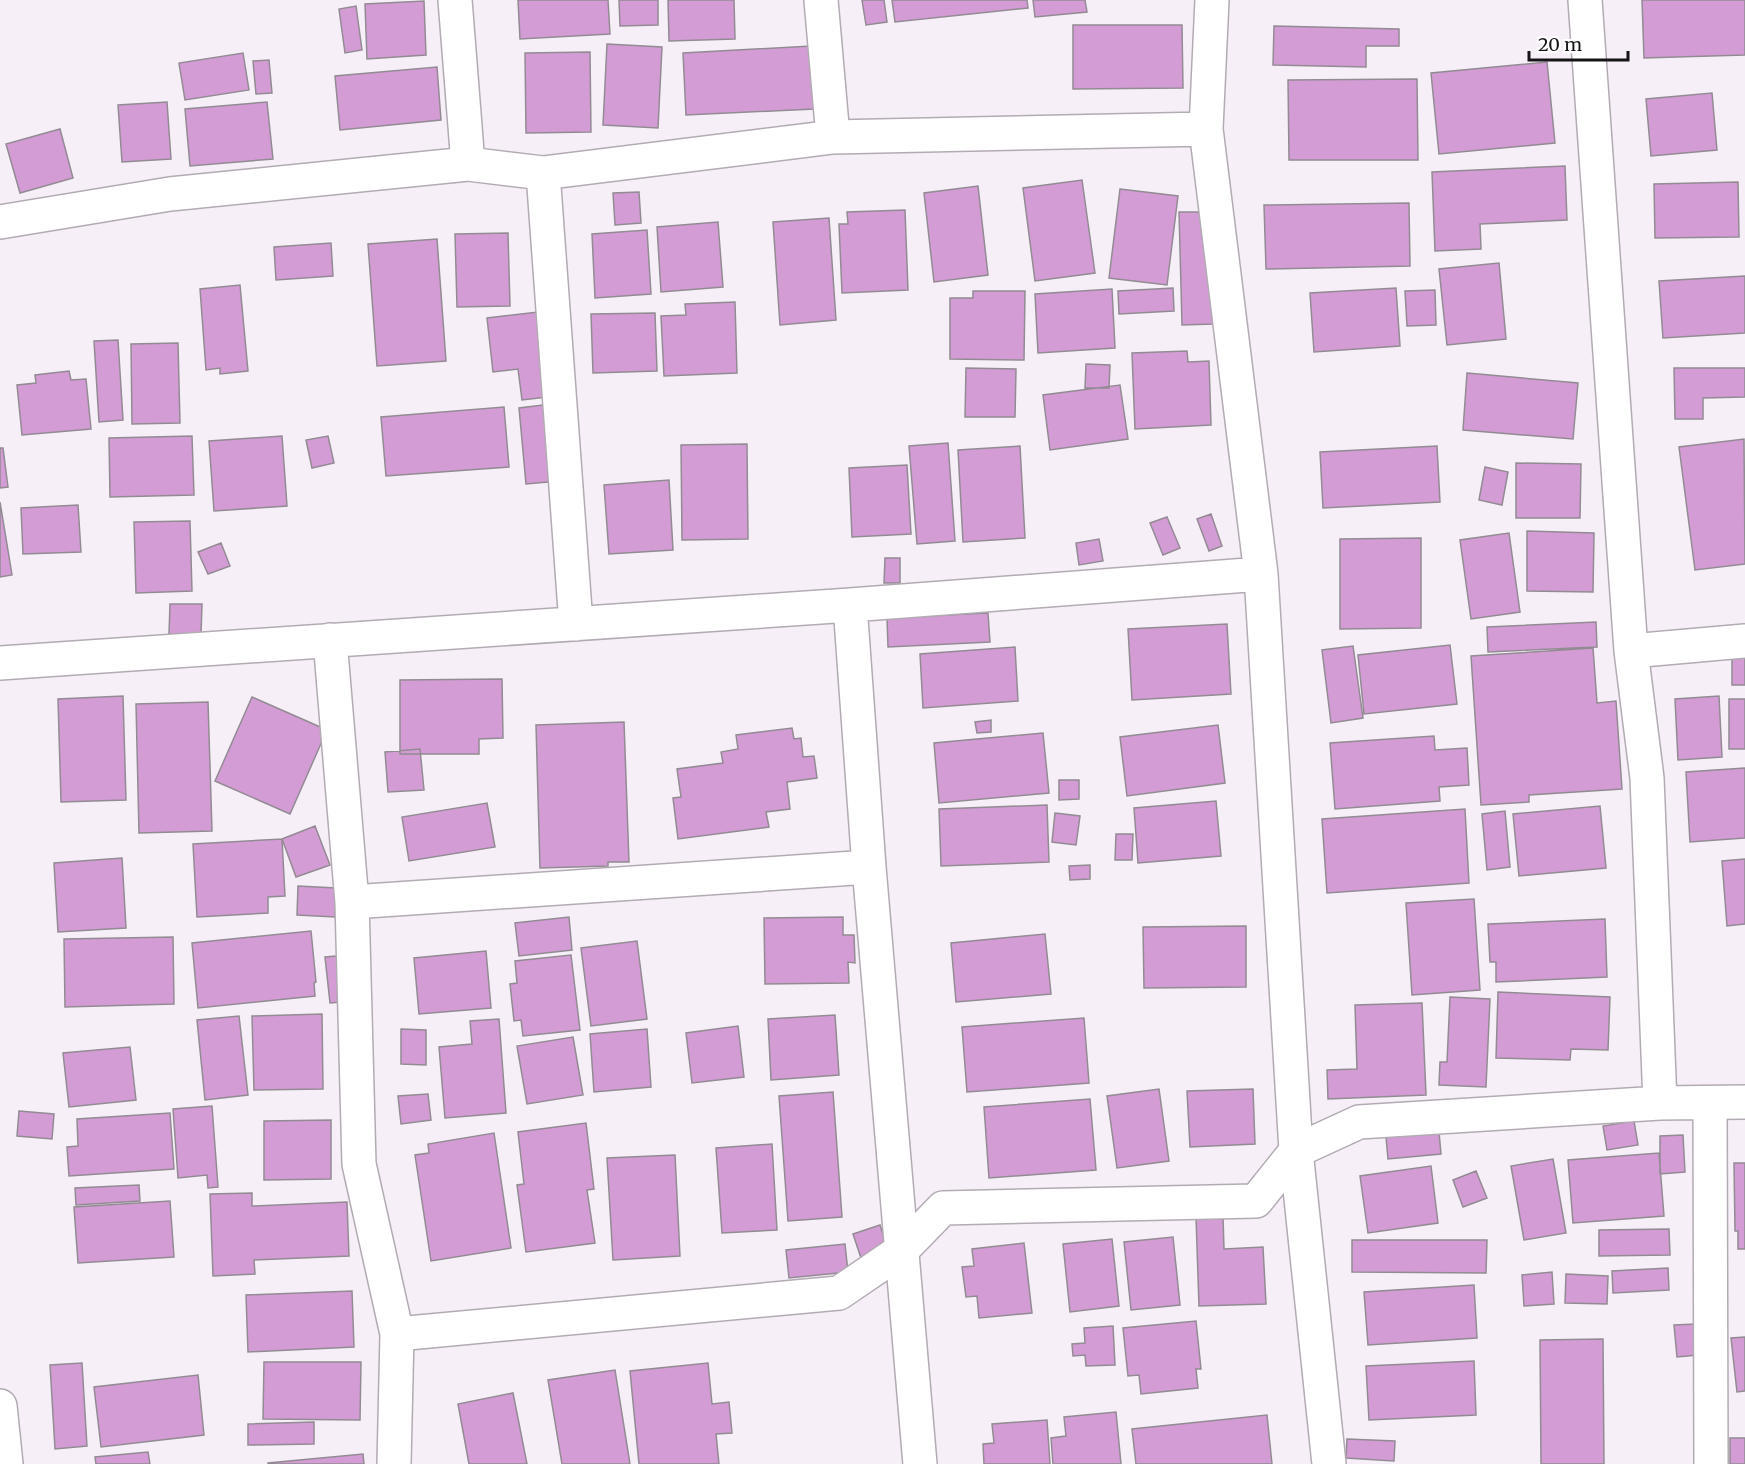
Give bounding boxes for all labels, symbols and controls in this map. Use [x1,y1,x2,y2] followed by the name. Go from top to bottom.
[1529,24,1628,62] scale bar
[1538,33,1582,56] text: 20 m

